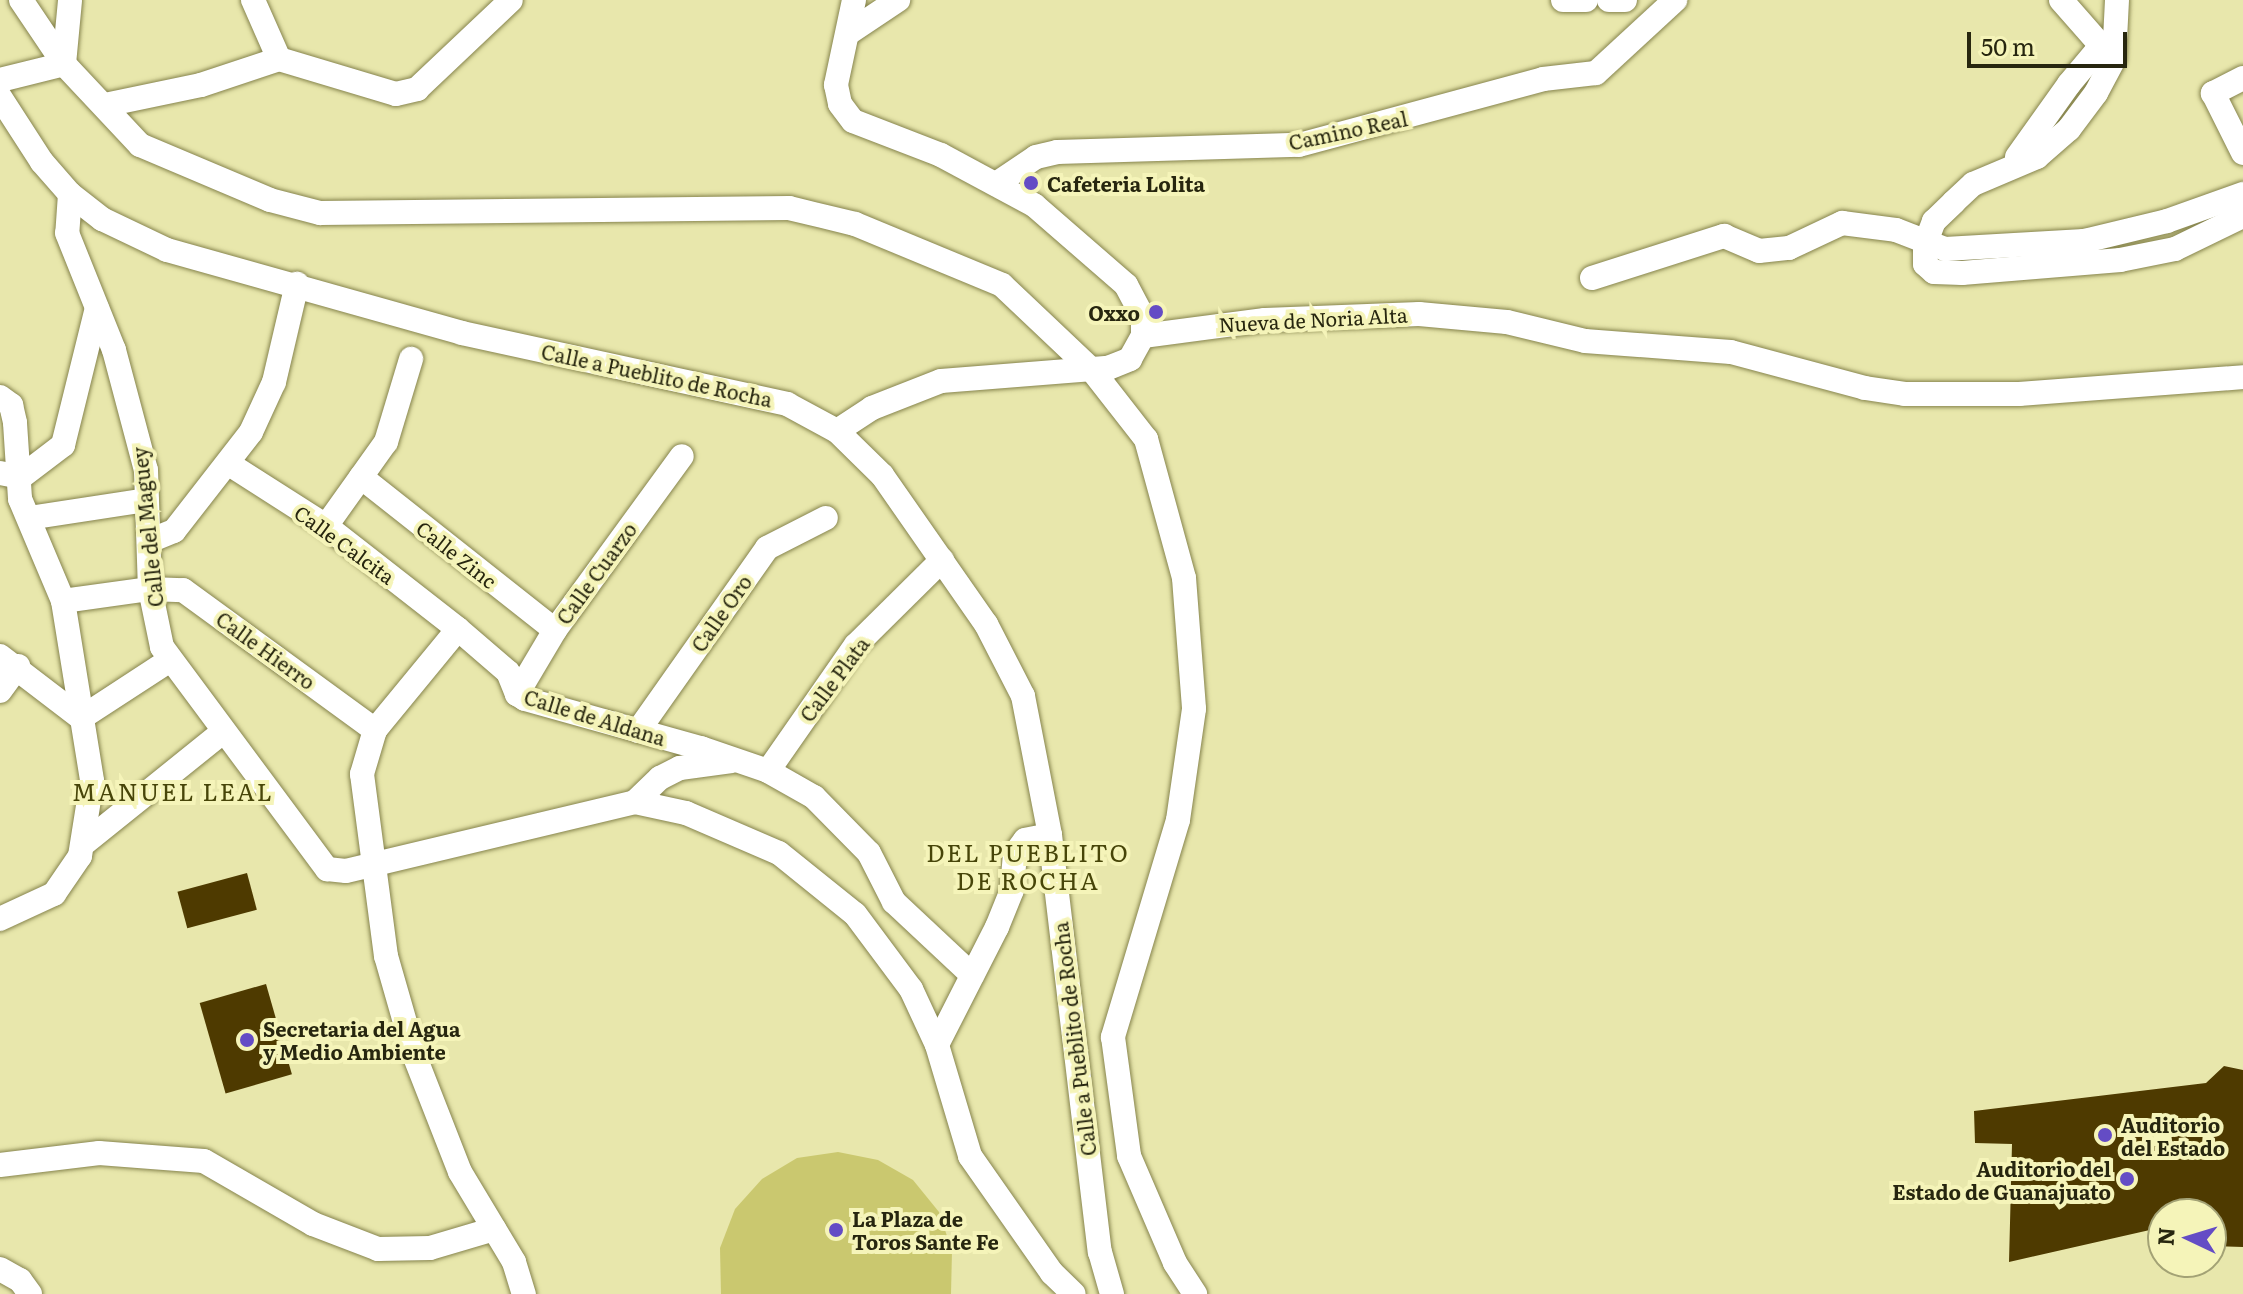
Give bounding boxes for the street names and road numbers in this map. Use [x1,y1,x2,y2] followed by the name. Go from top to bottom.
[1286,106,1410,154] street label: Camino Real
[1218,302,1408,336] street label: Nueva de Noria Alta
[539,339,775,411] street label: Calle a Pueblito de Rocha
[127,446,167,608] street label: Calle del Maguey
[290,500,400,588] street label: Calle Calcita
[412,515,502,593] street label: Calle Zinc
[551,517,641,629] street label: Calle Cuarzo
[686,570,756,656] street label: Calle Oro
[212,606,320,694] street label: Calle Hierro
[794,632,874,726] street label: Calle Plata
[521,684,669,750] street label: Calle de Aldana
[1048,921,1100,1157] street label: Calle a Pueblito de Rocha

